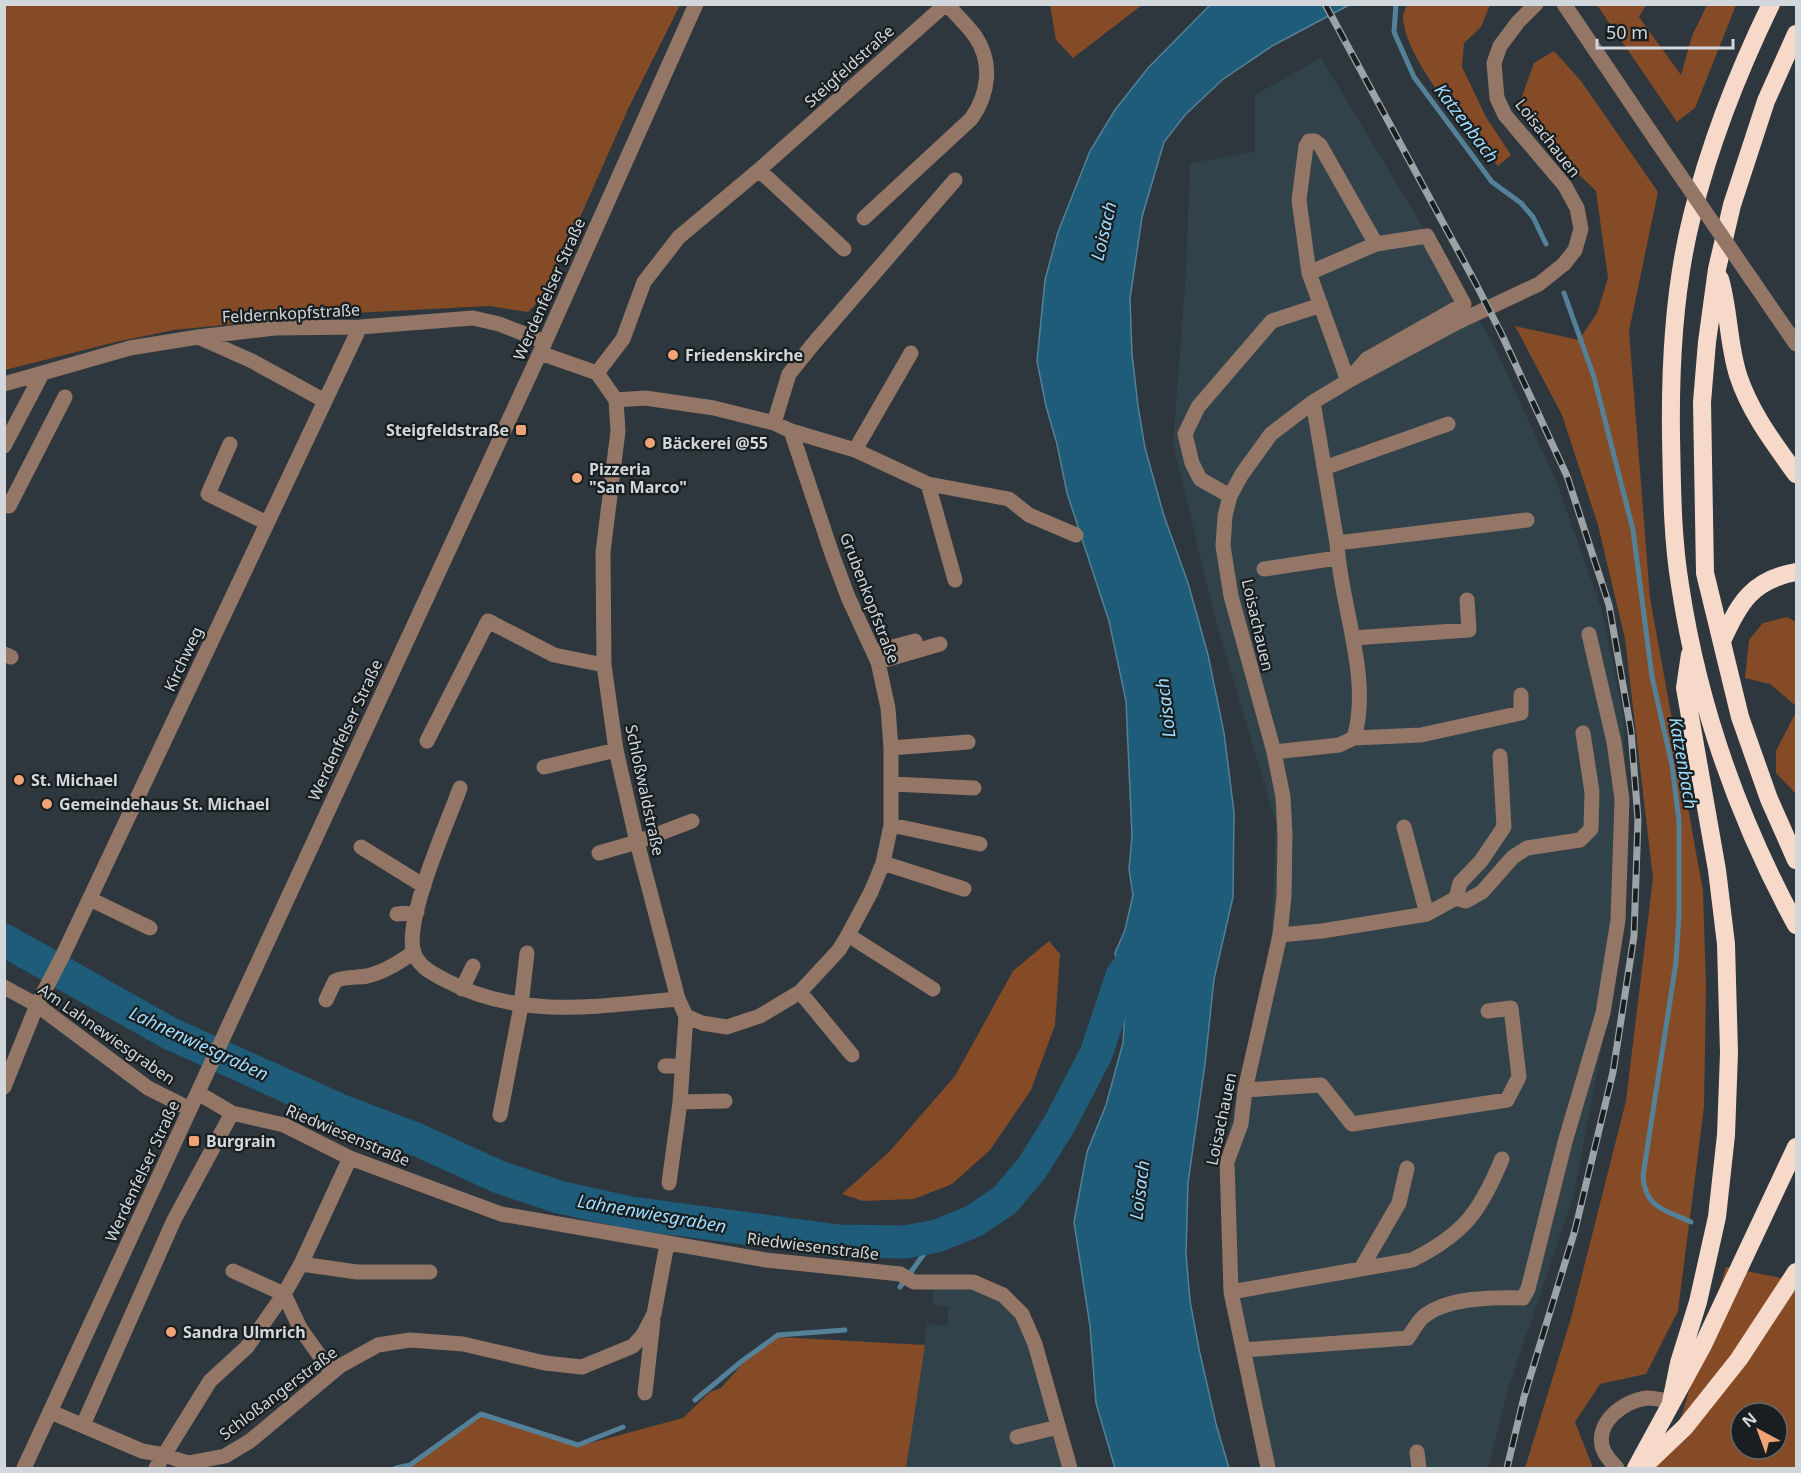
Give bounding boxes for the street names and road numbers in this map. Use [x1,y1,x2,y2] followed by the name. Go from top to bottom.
[799,20,899,112] street label: Steigfeldstraße
[1510,94,1586,182] street label: Loisachauen
[508,214,590,364] street label: Werdenfelser Straße
[221,298,361,328] street label: Feldernkopfstraße
[835,530,905,666] street label: Grubenkopfstraße
[1237,577,1279,673] street label: Loisachauen
[158,623,208,695] street label: Kirchweg
[303,656,387,804] street label: Werdenfelser Straße
[620,722,670,858] street label: Schloßwaldstraße
[34,978,180,1090] street label: Am Lahnewiesgraben
[1200,1071,1242,1167] street label: Loisachauen
[100,1097,184,1245] street label: Werdenfelser Straße
[282,1099,414,1171] street label: Riedwiesenstraße
[746,1227,880,1265] street label: Riedwiesenstraße
[215,1341,341,1445] street label: Schloßangerstraße

